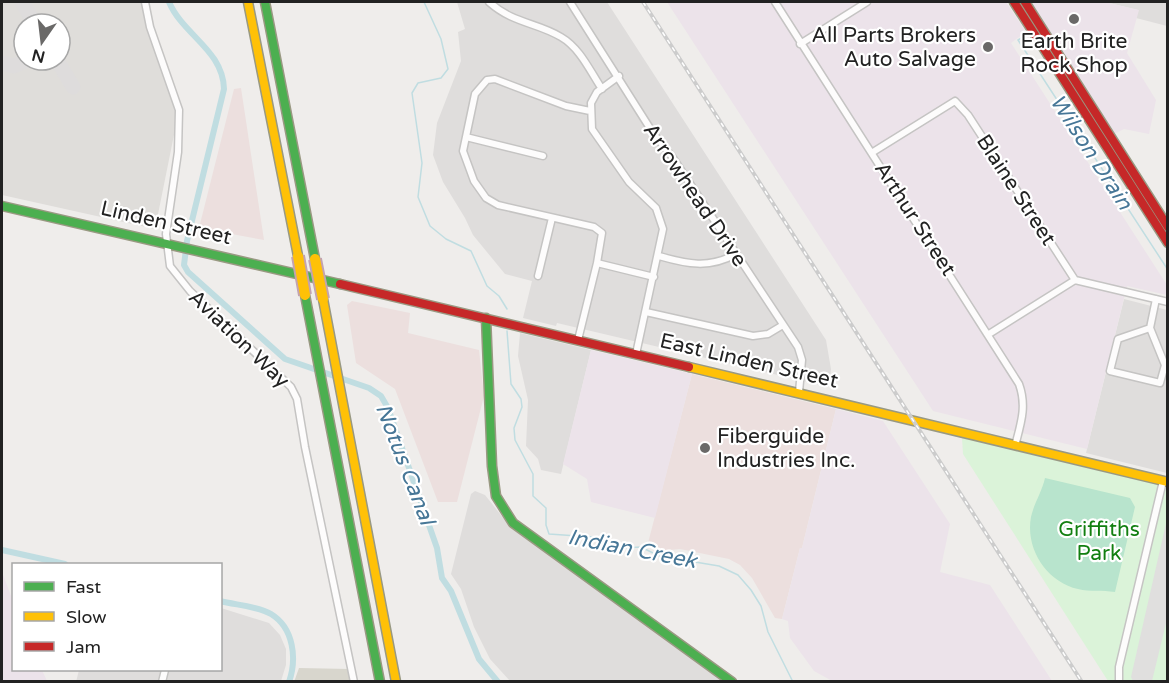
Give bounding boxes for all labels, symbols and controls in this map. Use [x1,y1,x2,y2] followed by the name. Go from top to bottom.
[12,12,72,72] north arrow
[1067,12,1081,26] marker: Earth Brite Rock Shop
[811,23,976,72] place label: All Parts Brokers Auto Salvage
[1020,29,1128,78] place label: Earth Brite Rock Shop
[981,40,995,54] marker: All Parts Brokers Auto Salvage
[30,44,47,67] text: N
[1044,90,1138,215] water label: Wilson Drain
[638,119,752,272] street label: Arrowhead Drive
[971,130,1061,250] street label: Blaine Street
[869,157,961,281] street label: Arthur Street
[98,196,234,250] street label: Linden Street
[183,285,295,393] street label: Aviation Way
[657,328,841,394] street label: East Linden Street
[370,400,441,531] water label: Notus Canal
[717,424,856,473] place label: Fiberguide Industries Inc.
[698,441,712,455] marker: Fiberguide Industries Inc.
[1058,517,1140,566] park label: Griffiths Park
[566,524,700,575] water label: Indian Creek
[12,563,222,671] legend
[66,576,101,598] text: Fast
[66,606,107,628] text: Slow
[66,636,101,658] text: Jam

